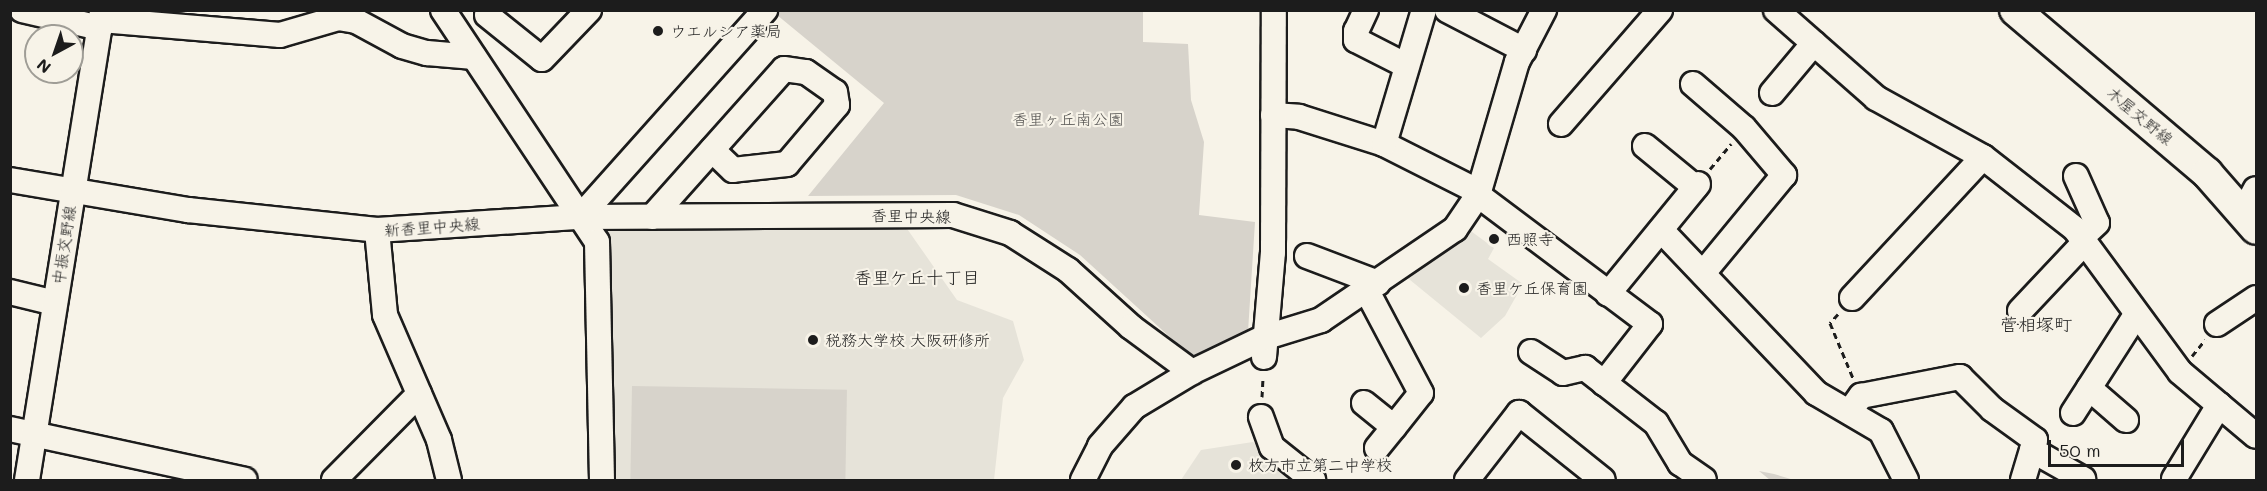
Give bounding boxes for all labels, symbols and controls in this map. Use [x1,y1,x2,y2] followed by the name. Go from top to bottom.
[670,21,782,41] place label: ウエルシア薬局
[24,24,84,84] north arrow
[651,24,665,38] marker: ウエルシア薬局
[32,55,55,79] text: N
[2103,83,2177,149] street label: 木屋交野線
[1012,109,1124,129] park label: 香里ヶ丘南公園
[48,204,80,286] street label: 中振交野線
[871,206,951,226] street label: 香里中央線
[383,214,481,240] street label: 新香里中央線
[1506,229,1554,249] place label: 西照寺
[1487,232,1501,246] marker: 西照寺
[854,266,980,288] district label: 香里ケ丘十丁目
[1476,278,1588,298] place label: 香里ケ丘保育園
[1457,281,1471,295] marker: 香里ケ丘保育園
[2000,313,2072,335] district label: 菅相塚町
[825,330,990,350] place label: 税務大学校 大阪研修所
[806,333,820,347] marker: 税務大学校 大阪研修所
[2051,428,2188,466] scale bar
[2059,438,2101,462] text: 50 m
[1248,455,1392,475] place label: 枚方市立第二中学校
[1229,458,1243,472] marker: 枚方市立第二中学校

